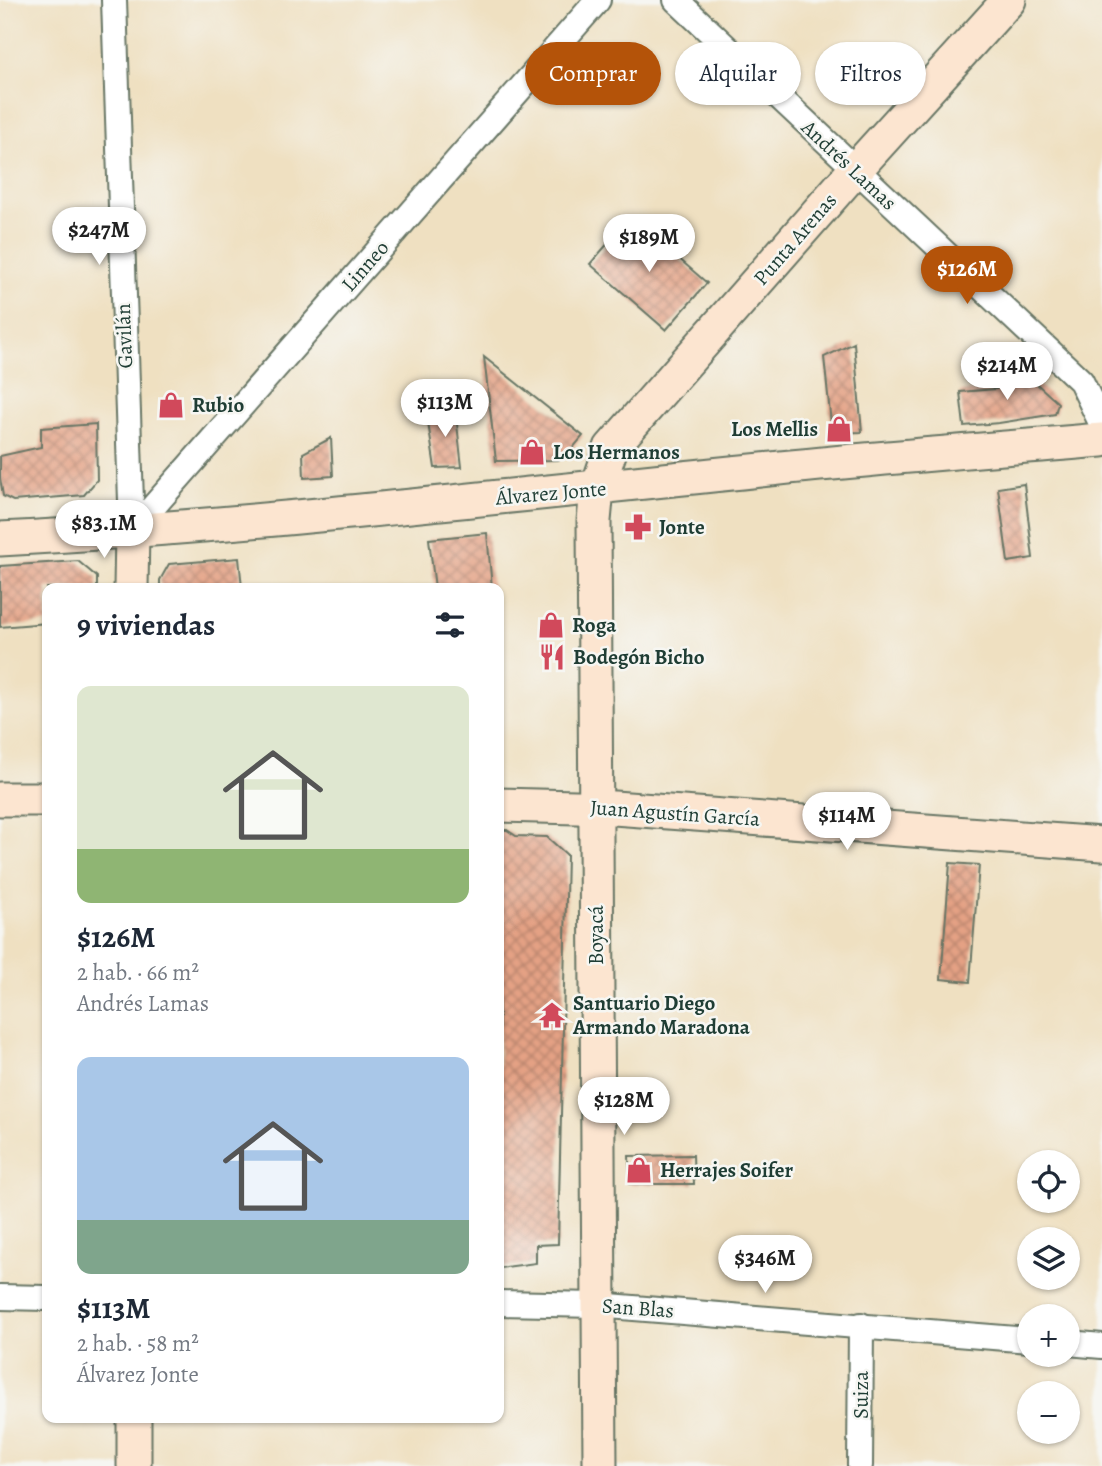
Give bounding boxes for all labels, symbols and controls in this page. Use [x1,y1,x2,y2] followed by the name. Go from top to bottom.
[525,42,661,105] chip: Comprar
[675,42,801,105] chip: Alquilar
[815,42,926,105] chip: Filtros
[795,113,903,216] street label: Andrés Lamas
[747,187,843,291] street label: Punta Arenas
[50,208,148,267] pin: $247M
[68,214,130,245] text: $247M
[600,215,698,274] pin: $189M
[619,221,679,252] text: $189M
[335,234,395,298] street label: Linneo
[918,246,1016,306] pin: $126M
[937,253,997,284] text: $126M
[109,303,139,369] street label: Gavilán
[958,342,1056,402] pin: $214M
[977,349,1037,380] text: $214M
[396,380,494,439] pin: $113M
[417,386,473,417] text: $113M
[156,390,186,420] shop icon: Rubio
[192,391,244,419] place label: Rubio
[824,414,854,444] shop icon: Los Mellis
[731,415,818,443] place label: Los Mellis
[517,437,547,467] shop icon: Los Hermanos
[553,438,680,466] place label: Los Hermanos
[493,474,608,512] street label: Álvarez Jonte
[47,500,161,560] pin: $83.1M
[71,507,137,538] text: $83.1M
[623,512,653,542] pharmacy icon: Jonte
[659,513,705,541] place label: Jonte
[77,605,215,645] text: 9 viviendas
[431,606,469,644] icon: filters
[536,610,566,640] shop icon: Roga
[572,611,617,639] place label: Roga
[537,642,567,672] restaurant icon: Bodegón Bicho
[573,643,705,671] place label: Bodegón Bicho
[210,732,336,858] icon: home
[798,792,896,852] pin: $114M
[589,793,761,833] street label: Juan Agustín García
[818,799,876,830] text: $114M
[582,905,610,965] street label: Boyacá
[77,917,155,957] text: $126M
[77,957,199,988] text: 2 hab. · 66 m²
[77,988,209,1019] text: Andrés Lamas
[572,989,751,1041] place label: Santuario Diego Armando Maradona
[537,1000,567,1030] temple icon: Santuario Diego Armando Maradona
[575,1078,673,1137] pin: $128M
[594,1084,654,1115] text: $128M
[210,1103,336,1229] icon: home
[1017,1150,1080,1444] map controls
[1017,1150,1080,1213] button: locate
[624,1155,654,1185] shop icon: Herrajes Soifer
[660,1156,793,1184] place label: Herrajes Soifer
[1017,1227,1080,1290] button: layers
[716,1236,814,1295] pin: $346M
[734,1242,796,1273] text: $346M
[77,1288,151,1328] text: $113M
[601,1292,675,1324] street label: San Blas
[1017,1304,1080,1367] button: +
[77,1328,199,1359] text: 2 hab. · 58 m²
[77,1359,199,1390] text: Álvarez Jonte
[847,1371,875,1419] street label: Suiza
[1017,1381,1080,1444] button: −

